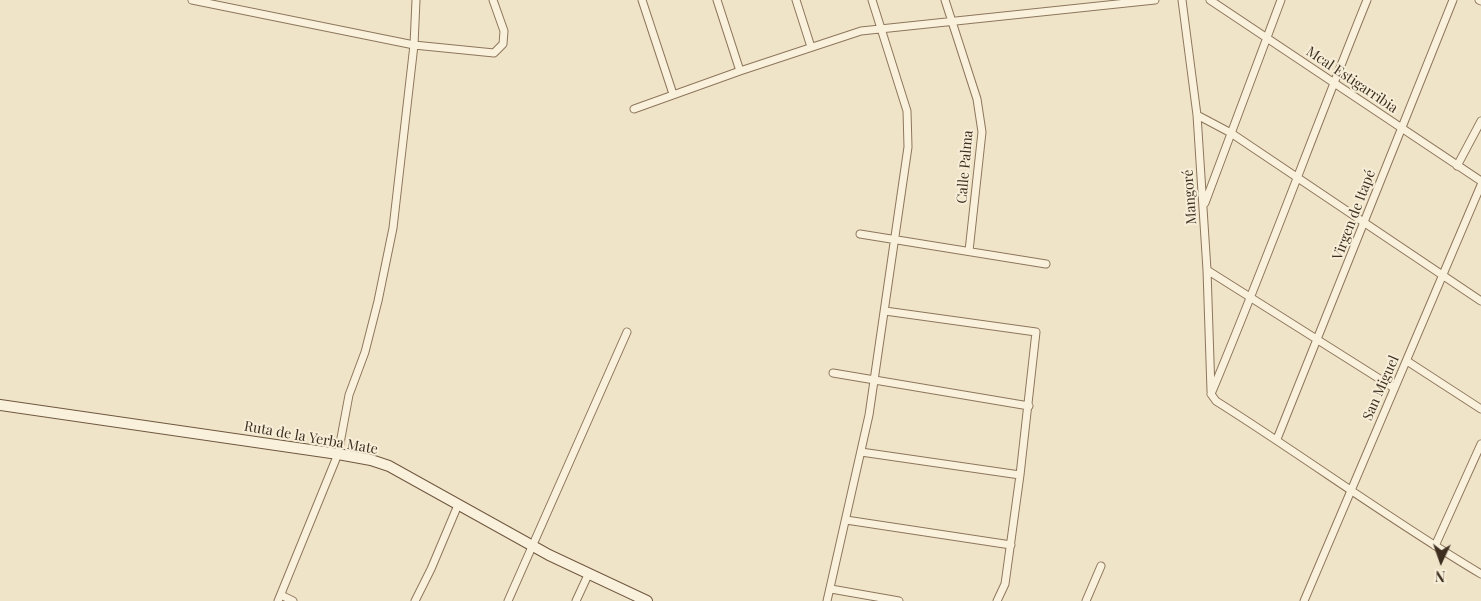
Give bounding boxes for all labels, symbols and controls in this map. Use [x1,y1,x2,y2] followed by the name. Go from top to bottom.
[1303,43,1401,117] street label: Mcal Estigarribia
[953,130,977,204] street label: Calle Palma
[1329,167,1379,263] street label: Virgen de Itapé
[1180,169,1200,225] street label: Mangoré
[1359,353,1403,423] street label: San Miguel
[243,418,379,458] street label: Ruta de la Yerba Mate
[1416,536,1466,586] north arrow
[1435,567,1446,586] text: N

